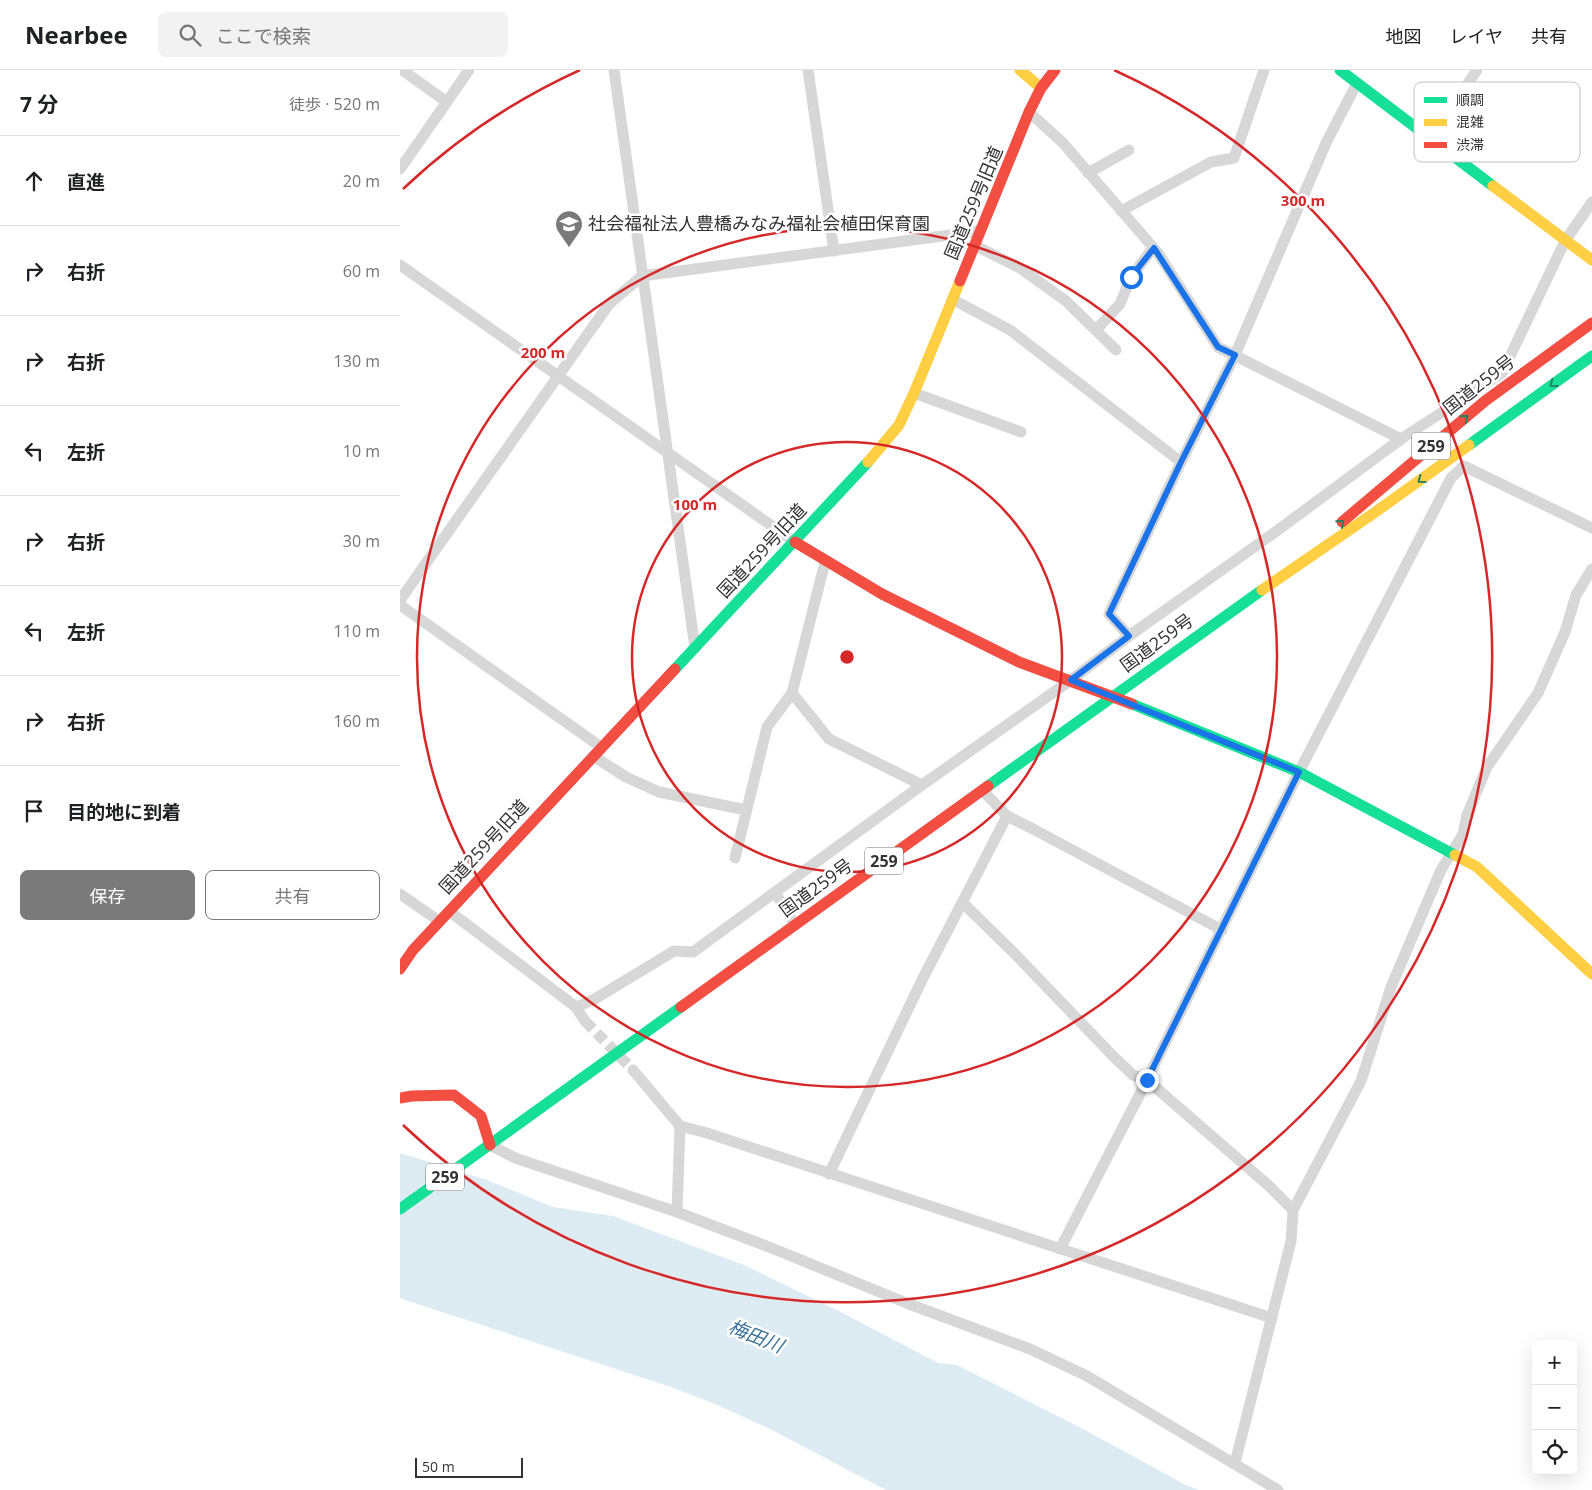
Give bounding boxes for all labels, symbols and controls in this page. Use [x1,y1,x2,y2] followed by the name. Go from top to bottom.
[158,12,508,57] search box
[25,18,128,51] text: Nearbee
[176,21,204,49] icon: search
[216,23,311,49] text: ここで検索
[1386,24,1422,48] text: 地図
[1450,24,1503,48] text: レイヤ
[1531,24,1567,48] text: 共有
[1414,82,1580,162] legend
[20,90,58,118] text: 7 分
[1456,90,1484,109] text: 順調
[289,93,380,115] text: 徒歩 · 520 m
[1456,112,1484,131] text: 混雑
[1456,135,1484,154] text: 渋滞
[938,142,1008,263] street label: 国道259号旧道
[20,167,48,195] icon: ahead
[67,169,105,195] text: 直進
[343,170,380,192] text: 20 m
[1281,190,1325,210] text: 300 m
[554,209,584,248] school or university icon: 社会福祉法人豊橋みなみ福祉会植田保育園
[588,211,930,235] place label: 社会福祉法人豊橋みなみ福祉会植田保育園
[20,257,48,285] icon: right
[67,259,105,285] text: 右折
[343,260,380,282] text: 60 m
[1120,266,1143,289] route start
[521,342,565,362] text: 200 m
[20,347,48,375] icon: right
[67,349,105,375] text: 右折
[1438,349,1519,420] street label: 国道259号
[334,350,380,372] text: 130 m
[1549,378,1558,387] one-way arrow
[1459,415,1468,423] one-way arrow
[1412,432,1450,460] road number: 259
[20,437,48,465] icon: left
[67,439,105,465] text: 左折
[343,440,380,462] text: 10 m
[1418,474,1427,482] one-way arrow
[673,494,717,514] text: 100 m
[711,498,811,603] street label: 国道259号旧道
[1335,519,1344,528] one-way arrow
[20,527,48,555] icon: right
[67,529,105,555] text: 右折
[343,530,380,552] text: 30 m
[1115,608,1198,677] street label: 国道259号
[20,617,48,645] icon: left
[67,619,105,645] text: 左折
[334,620,380,642] text: 110 m
[838,648,856,666] centre of rings
[20,707,48,735] icon: right
[67,709,105,735] text: 右折
[334,710,380,732] text: 160 m
[433,794,533,899] street label: 国道259号旧道
[20,797,48,825] icon: arrive
[67,799,181,825] text: 目的地に到着
[865,848,903,874] road number: 259
[774,853,857,922] street label: 国道259号
[20,870,195,920] button: 保存
[205,870,380,920] button: 共有
[1136,1069,1159,1092] route end
[426,1164,464,1190] road number: 259
[725,1313,789,1359] water label: 梅田川
[1532,1340,1577,1475] map controls
[1532,1340,1577,1385] button: +
[1532,1385,1577,1430] button: −
[1532,1430,1577,1475] button: locate
[415,1455,522,1478] scale bar
[422,1457,455,1476] text: 50 m

